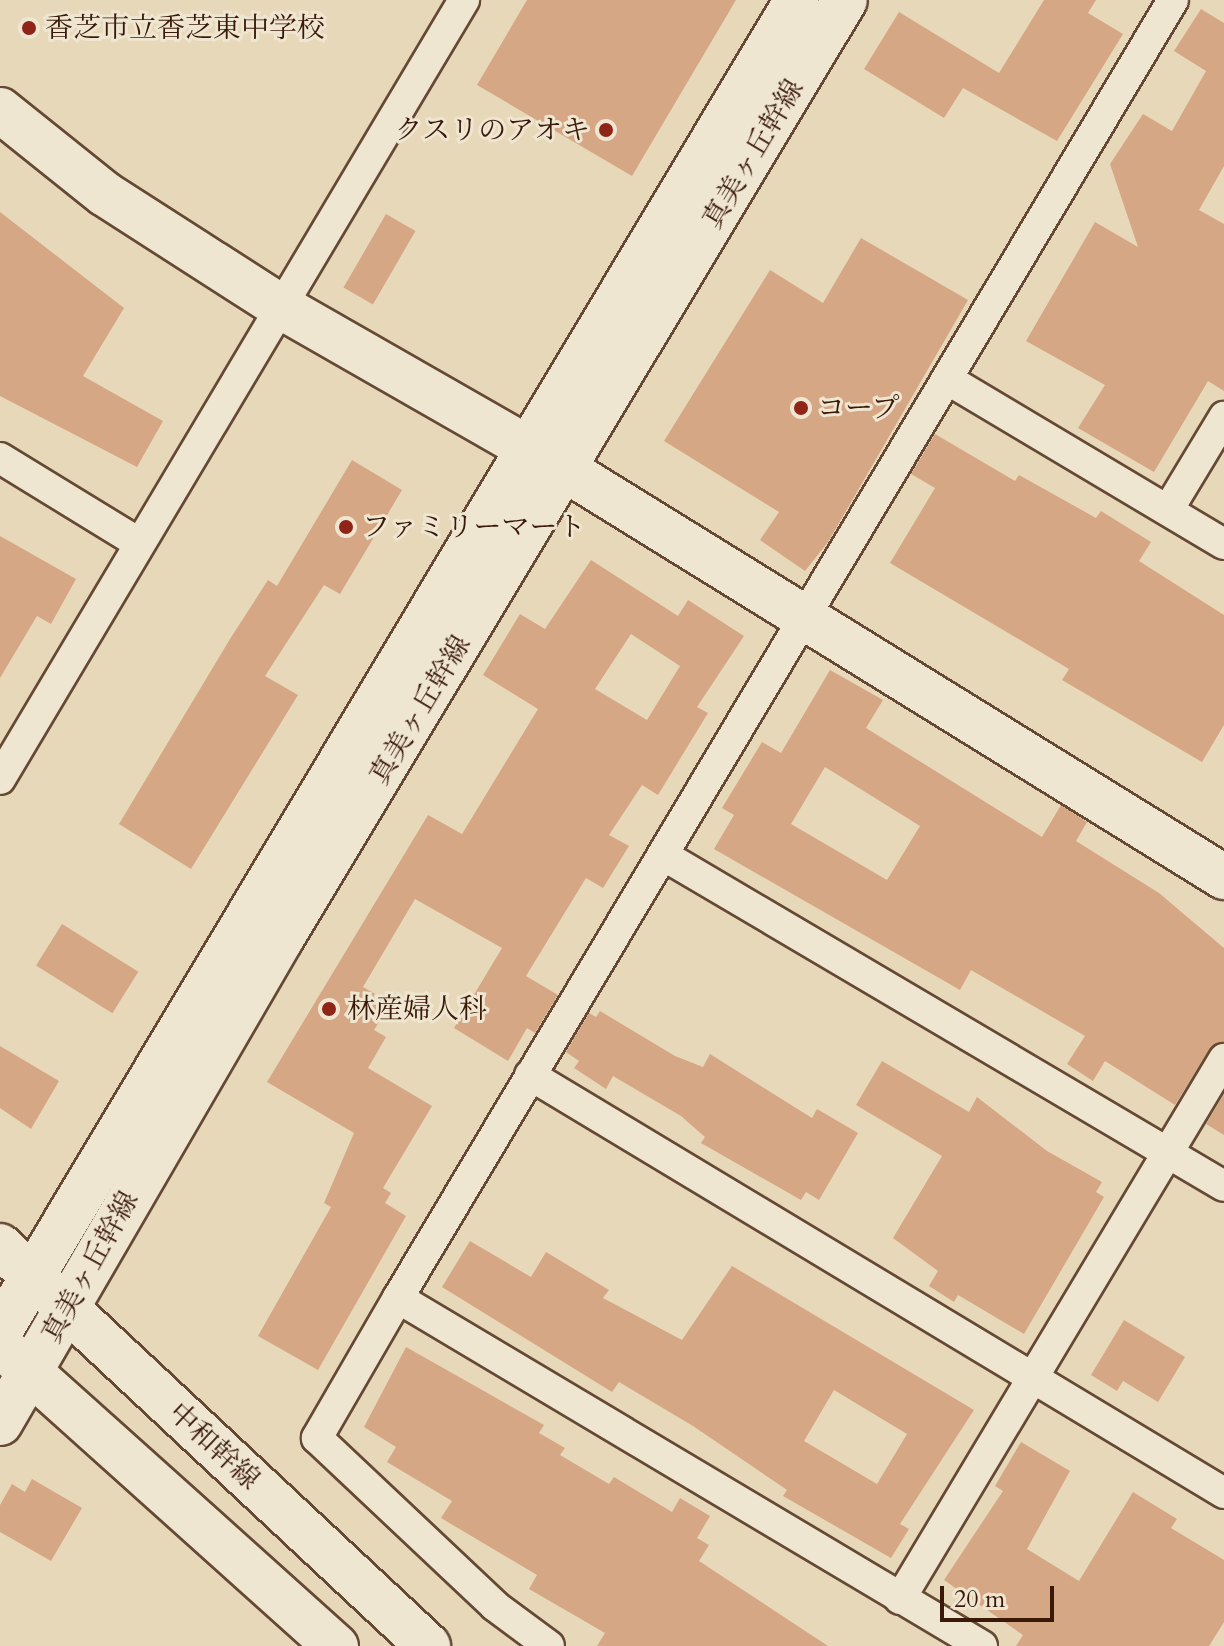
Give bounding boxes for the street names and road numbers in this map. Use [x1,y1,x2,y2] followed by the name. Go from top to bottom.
[695,73,811,235] street label: 真美ヶ丘幹線
[362,629,478,791] street label: 真美ヶ丘幹線
[35,1185,145,1349] street label: 真美ヶ丘幹線
[162,1396,266,1496] street label: 中和幹線

